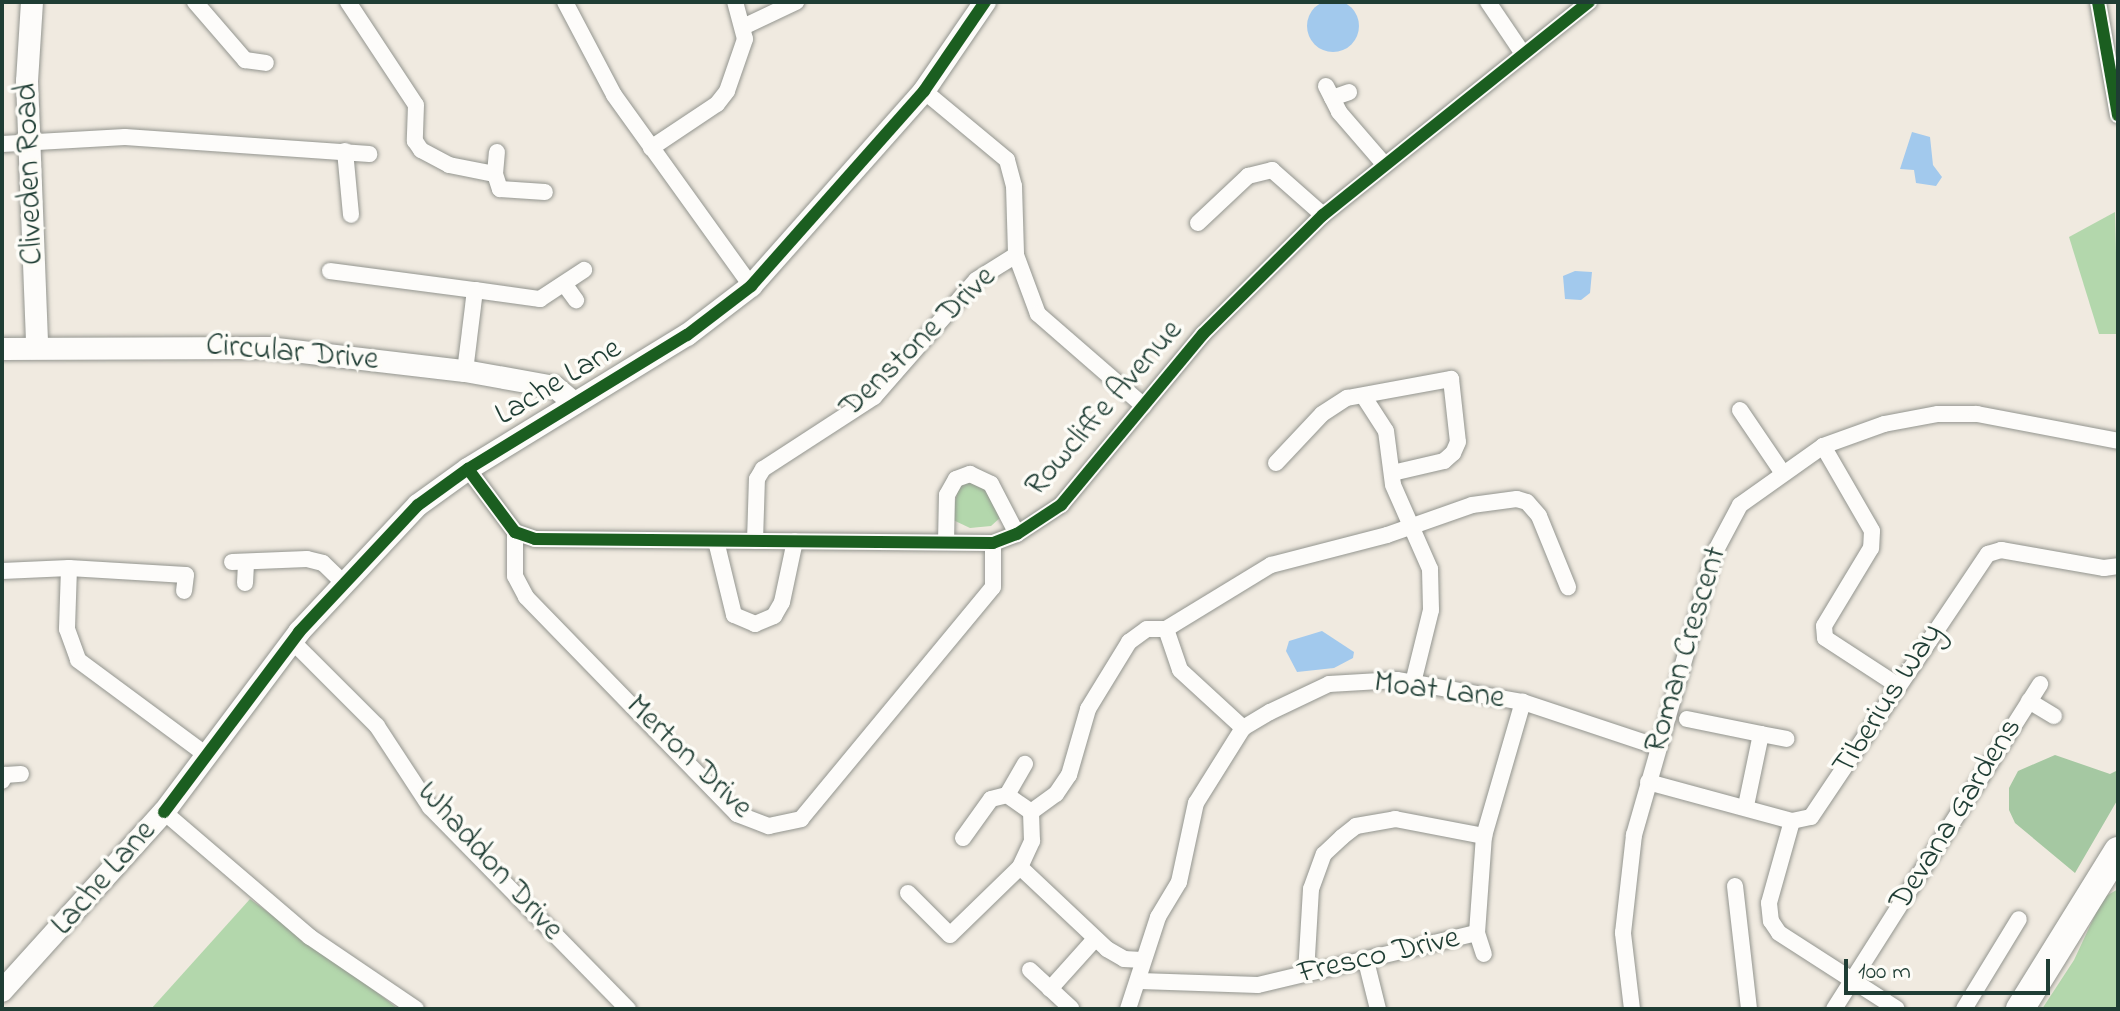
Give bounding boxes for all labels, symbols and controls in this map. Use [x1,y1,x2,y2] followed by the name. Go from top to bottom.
[9,82,53,266] street label: Cliveden Road
[833,259,1005,427] street label: Denstone Drive
[1018,313,1192,505] street label: Rowcliffe Avenue
[204,327,380,381] street label: Circular Drive
[489,330,629,436] street label: Lache Lane
[1637,542,1737,758] street label: Roman Crescent
[1826,617,1952,783] street label: Tiberius Way
[1371,665,1507,719] street label: Moat Lane
[617,688,759,828] street label: Merton Drive
[1882,711,2032,919] street label: Devana Gardens
[408,775,570,949] street label: Whaddon Drive
[45,814,165,944] street label: Lache Lane
[1295,920,1463,994] street label: Fresco Drive
[1848,943,2054,993] scale bar
[1858,955,1911,990] text: 100 m

